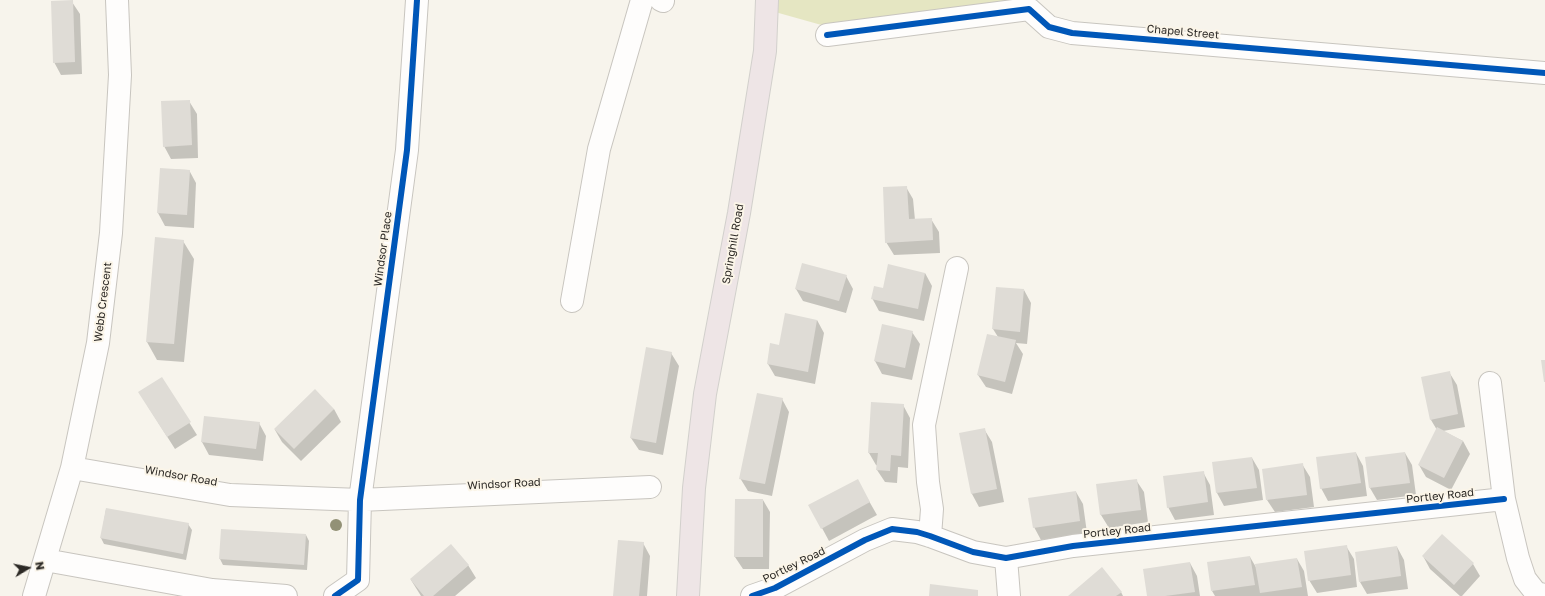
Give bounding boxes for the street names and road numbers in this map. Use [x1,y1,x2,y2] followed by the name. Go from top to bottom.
[1146,22,1220,42] street label: Chapel Street
[719,203,747,285] street label: Springhill Road
[371,211,395,287] street label: Windsor Place
[92,261,114,343] street label: Webb Crescent
[144,463,218,489] street label: Windsor Road
[467,475,541,493] street label: Windsor Road
[1405,486,1475,506] street label: Portley Road
[1082,521,1152,541] street label: Portley Road
[761,544,827,586] street label: Portley Road

